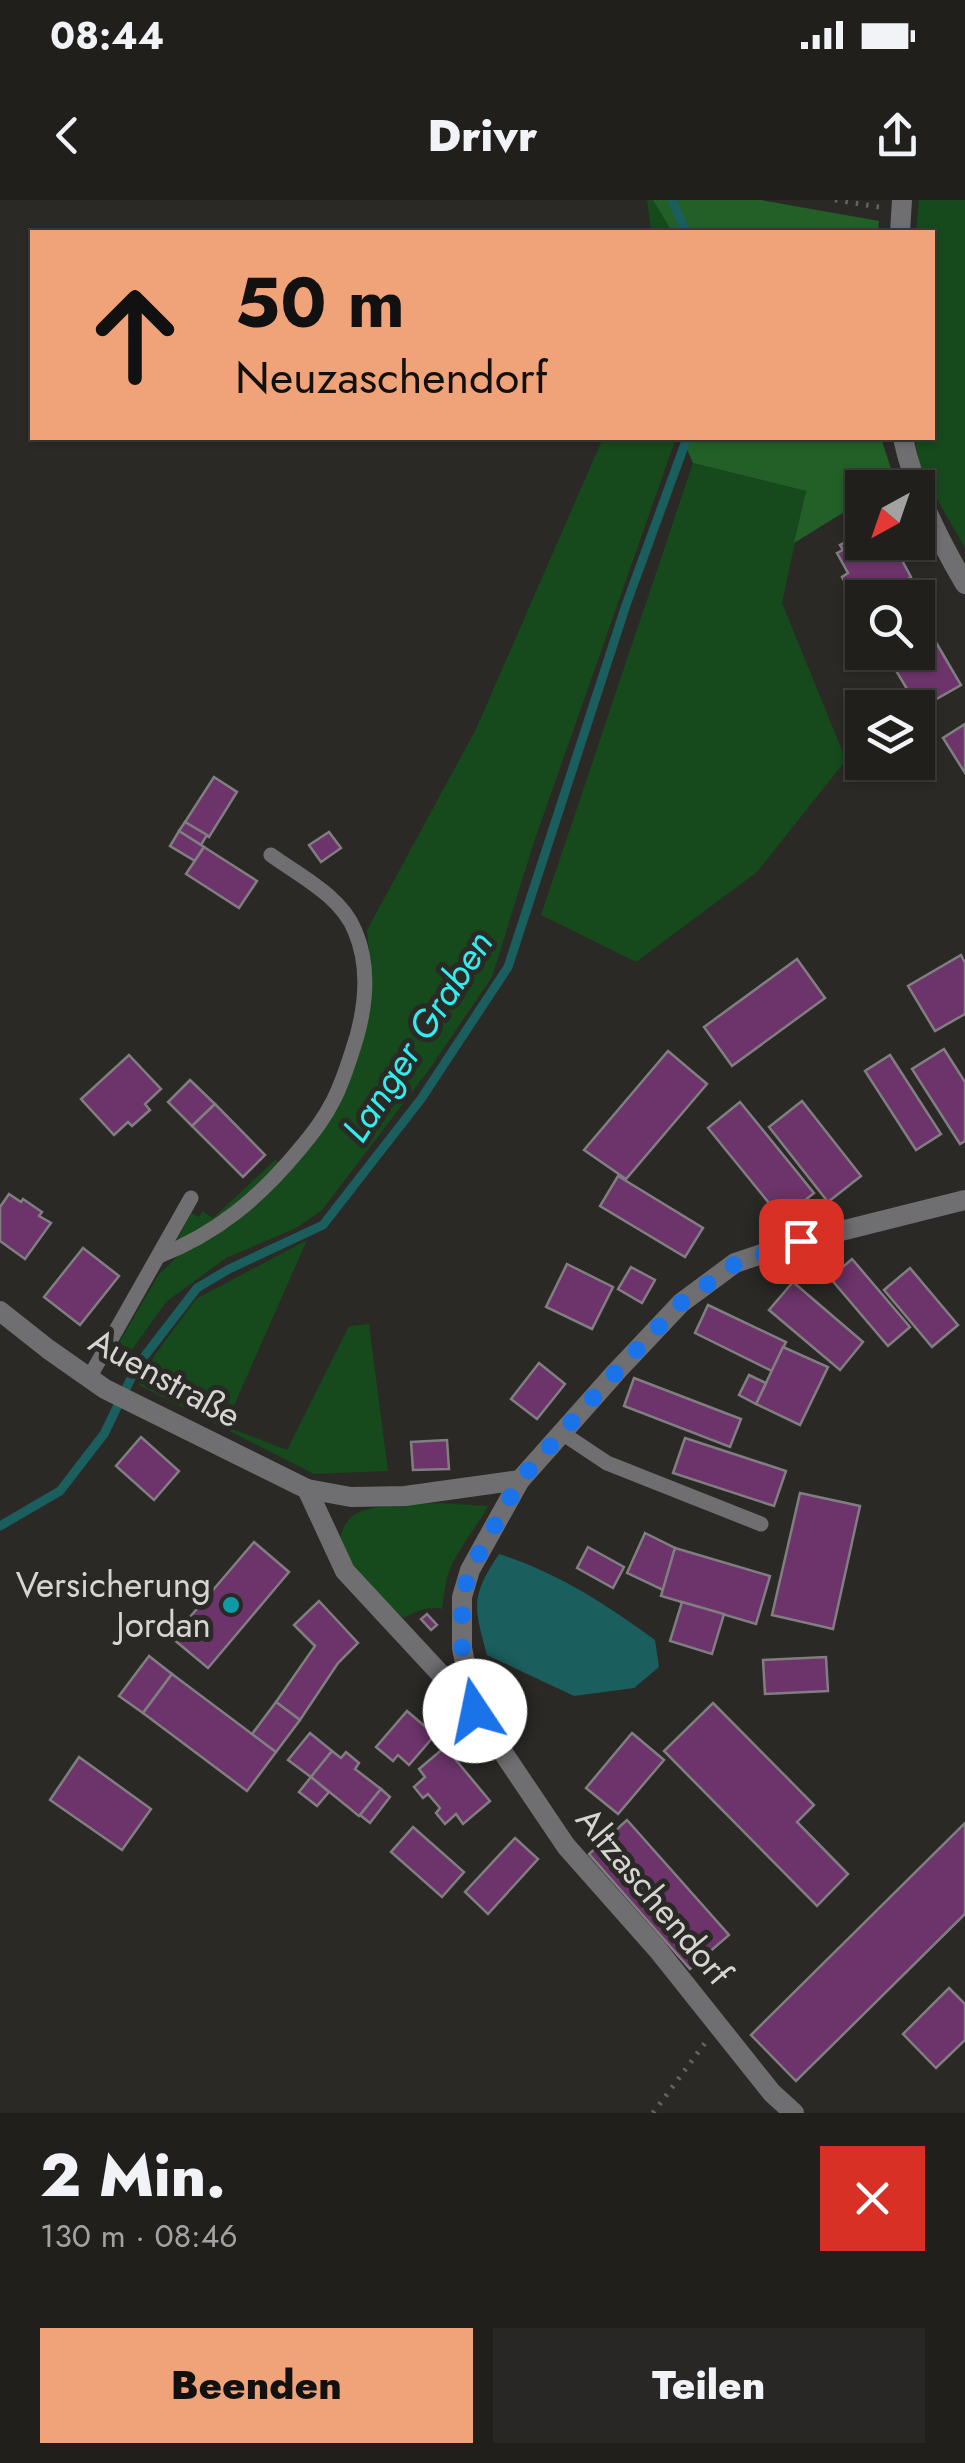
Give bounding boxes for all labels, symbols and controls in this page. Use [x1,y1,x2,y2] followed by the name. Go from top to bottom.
[50,8,164,63] text: 08:44
[427,103,538,168] text: Drivr
[40,108,95,163] icon: back
[870,108,925,163] icon: share
[235,252,405,353] text: 50 m
[70,270,200,400] icon: ahead
[235,345,548,410] text: Neuzaschendorf
[845,470,935,560] north arrow
[845,470,935,780] map controls
[845,580,935,670] button: search
[845,690,935,780] button: layers
[328,919,506,1153] water label: Langer Graben
[759,1199,844,1284] pin
[774,1214,829,1269] icon: arrive
[80,1316,250,1440] street label: Auenstraße
[16,1560,211,1650] place label: Versicherung Jordan
[220,1594,242,1616] marker: Versicherung Jordan
[423,1659,527,1763] position arrow
[564,1796,744,1997] street label: Altzaschendorf
[40,2132,226,2219] text: 2 Min.
[820,2146,925,2251] button: close
[40,2213,238,2259] text: 130 m · 08:46
[40,2328,473,2443] button: Beenden
[493,2328,925,2443] button: Teilen

